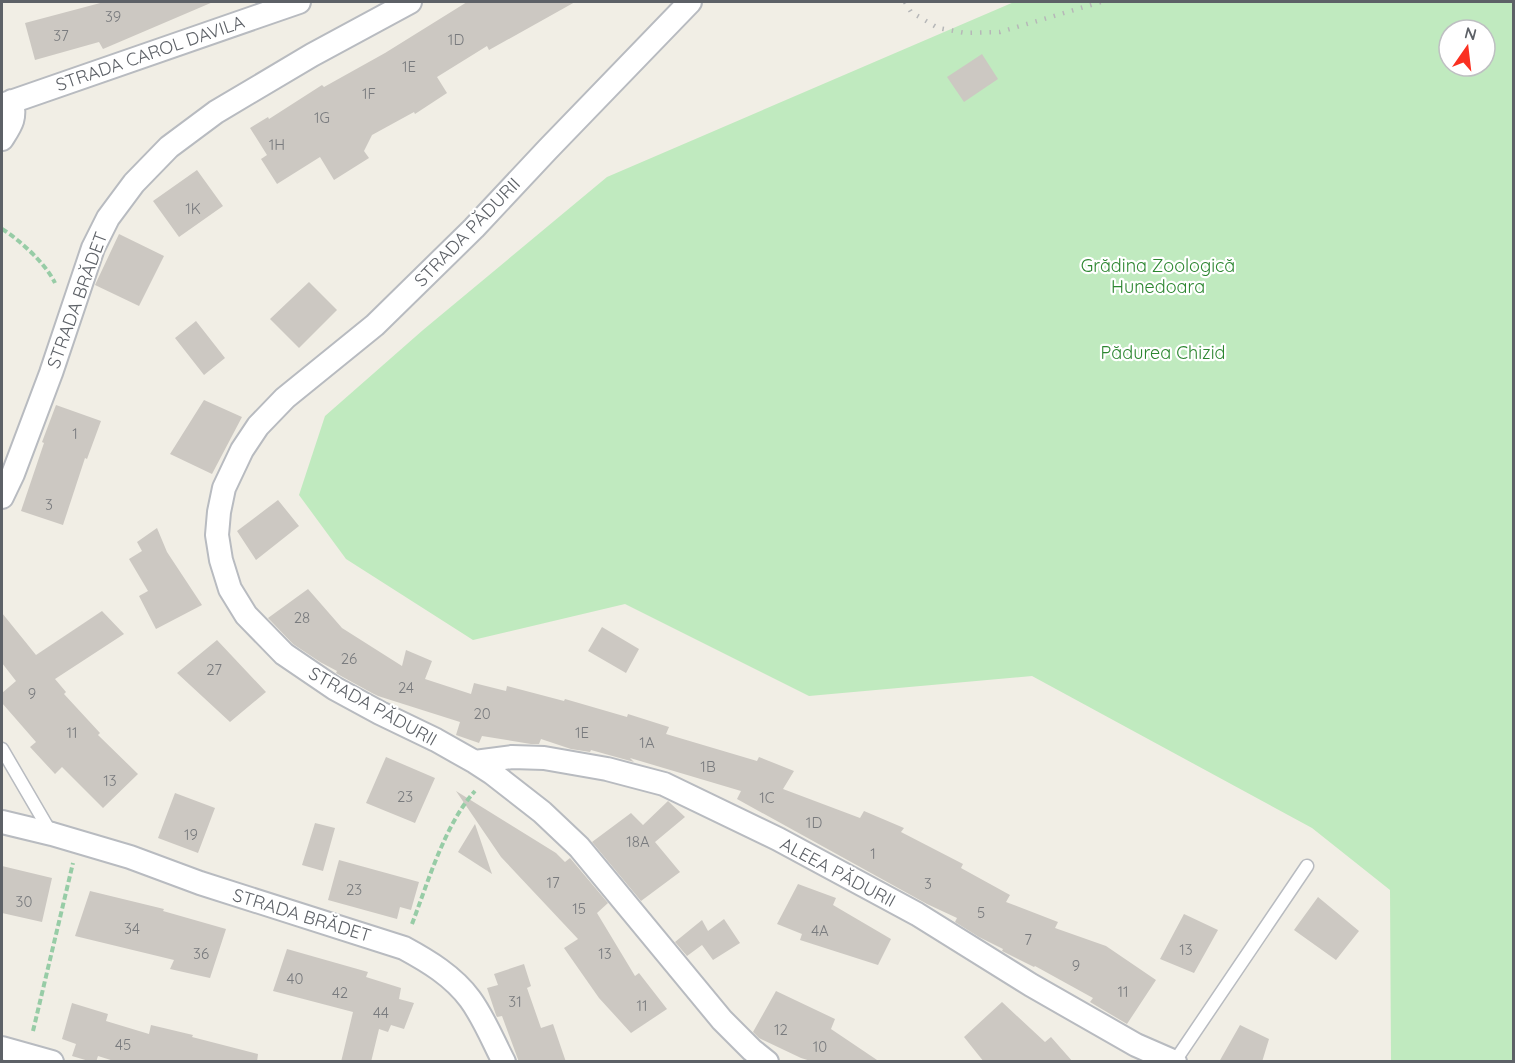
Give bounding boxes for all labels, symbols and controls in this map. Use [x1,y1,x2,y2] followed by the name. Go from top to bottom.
[105,7,121,26] house number: 39
[53,10,248,96] street label: STRADA CAROL DAVILA
[1437,18,1497,78] north arrow
[1463,22,1479,45] text: N
[53,26,69,45] house number: 37
[448,30,464,49] house number: 1D
[402,57,416,76] house number: 1E
[362,84,376,103] house number: 1F
[314,108,330,127] house number: 1G
[269,135,285,154] house number: 1H
[409,172,525,292] street label: STRADA PĂDURII
[185,199,201,218] house number: 1K
[42,228,112,371] street label: STRADA BRĂDET
[1081,254,1235,298] park label: Grădina Zoologică Hunedoara
[1101,341,1225,364] park label: Pădurea Chizid
[72,424,78,443] house number: 1
[45,495,53,514] house number: 3
[294,608,310,627] house number: 28
[341,649,357,668] house number: 26
[206,660,222,679] house number: 27
[305,661,441,751] street label: STRADA PĂDURII
[398,678,414,697] house number: 24
[28,684,36,703] house number: 9
[473,704,491,723] house number: 20
[66,723,78,742] house number: 11
[575,723,589,742] house number: 1E
[639,733,655,752] house number: 1A
[700,757,716,776] house number: 1B
[103,771,117,790] house number: 13
[397,787,413,806] house number: 23
[759,788,775,807] house number: 1C
[806,813,822,832] house number: 1D
[184,825,198,844] house number: 19
[626,832,650,851] house number: 18A
[776,832,900,912] street label: ALEEA PĂDURII
[870,844,876,863] house number: 1
[546,873,560,892] house number: 17
[924,874,932,893] house number: 3
[346,880,362,899] house number: 23
[230,883,374,947] street label: STRADA BRĂDET
[16,892,32,911] house number: 30
[572,899,586,918] house number: 15
[977,903,985,922] house number: 5
[124,919,140,938] house number: 34
[811,921,829,940] house number: 4A
[1024,930,1032,949] house number: 7
[1179,940,1193,959] house number: 13
[193,944,209,963] house number: 36
[598,944,612,963] house number: 13
[1072,956,1080,975] house number: 9
[287,969,303,988] house number: 40
[1117,982,1129,1001] house number: 11
[332,983,348,1002] house number: 42
[508,992,522,1011] house number: 31
[636,996,648,1015] house number: 11
[373,1003,389,1022] house number: 44
[774,1020,788,1039] house number: 12
[115,1035,131,1054] house number: 45
[813,1037,827,1056] house number: 10

